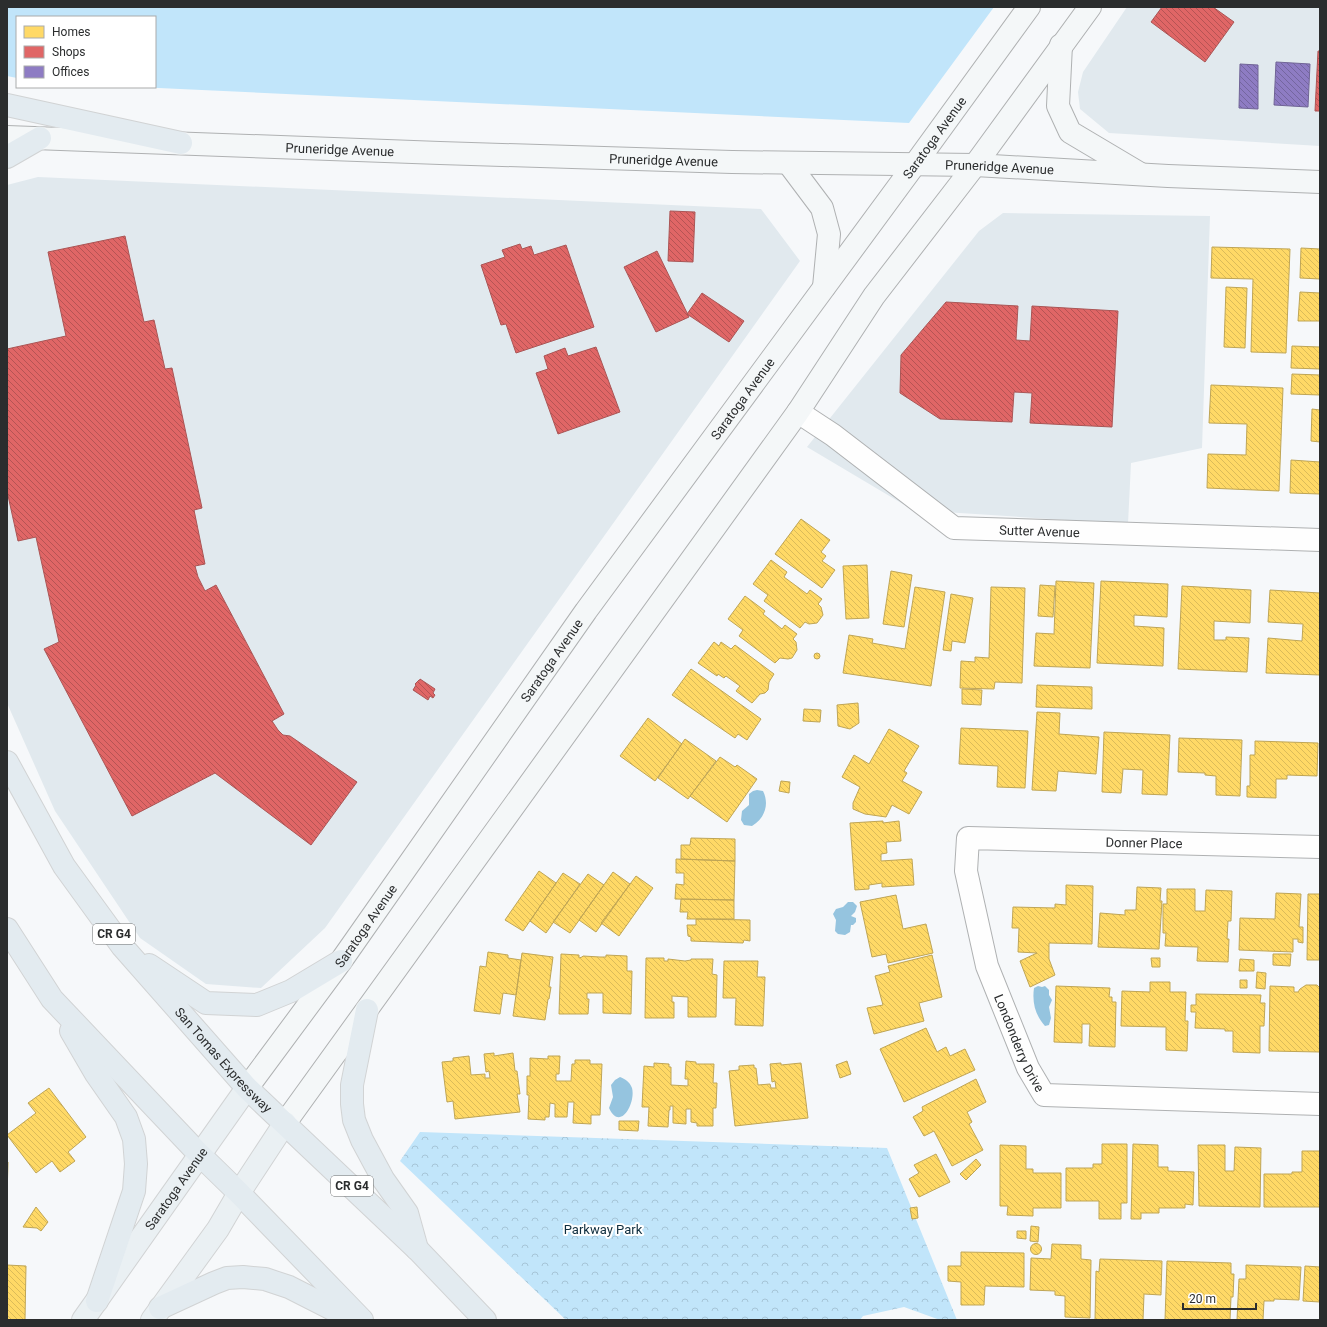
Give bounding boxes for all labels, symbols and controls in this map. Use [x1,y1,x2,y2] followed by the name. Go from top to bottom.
[16,16,156,88] legend
[52,25,90,39] text: Homes
[52,45,86,59] text: Shops
[52,65,89,79] text: Offices
[899,93,969,181] street label: Saratoga Avenue
[285,140,395,159] street label: Pruneridge Avenue
[609,151,718,169] street label: Pruneridge Avenue
[945,157,1054,177] street label: Pruneridge Avenue
[707,355,777,442] street label: Saratoga Avenue
[999,522,1080,540] street label: Sutter Avenue
[517,616,586,705] street label: Saratoga Avenue
[1105,835,1183,851] street label: Donner Place
[331,881,400,970] street label: Saratoga Avenue
[93,924,135,944] road number: CR G4
[992,992,1048,1095] street label: Londonderry Drive
[172,1004,275,1115] street label: San Tomas Expressway
[142,1144,210,1233] street label: Saratoga Avenue
[331,1176,373,1196] road number: CR G4
[564,1222,643,1237] park label: Parkway Park
[1183,1285,1256,1311] scale bar
[1189,1292,1216,1306] text: 20 m

